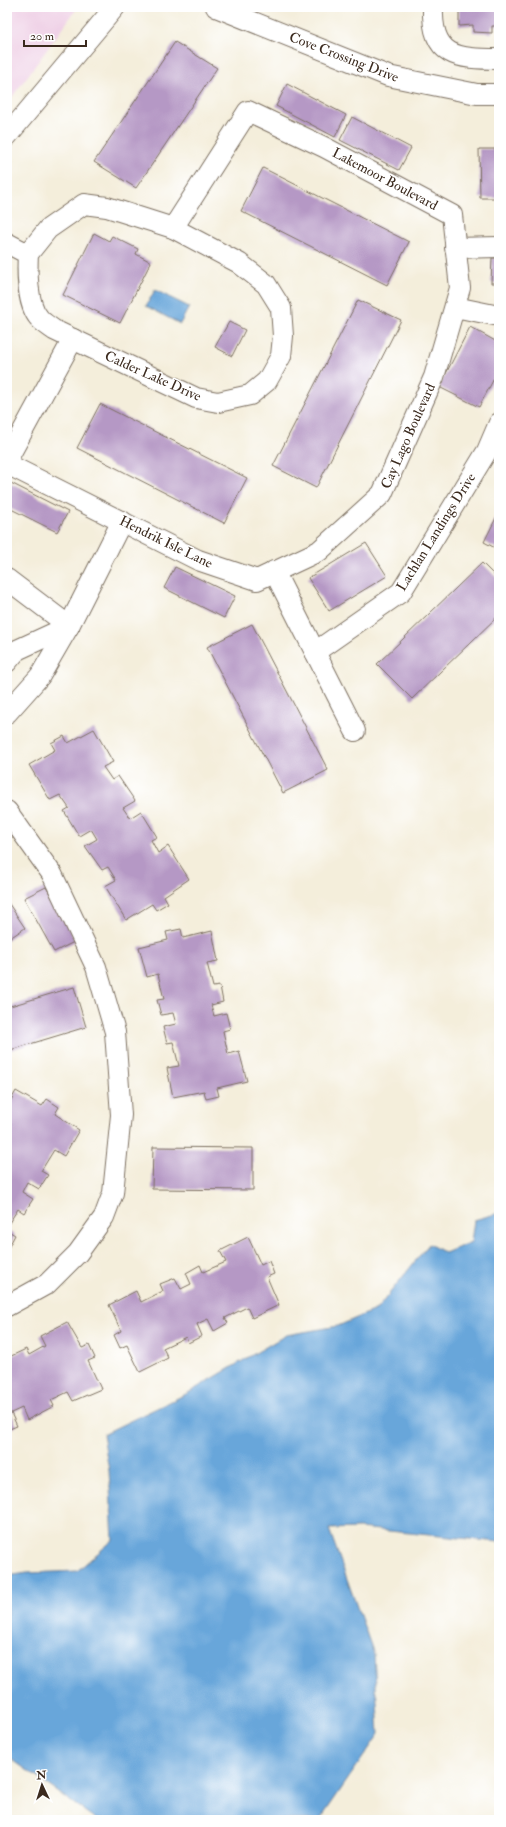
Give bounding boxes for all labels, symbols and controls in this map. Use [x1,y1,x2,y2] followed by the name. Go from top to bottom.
[24,22,86,48] scale bar
[287,28,401,86] street label: Cove Crossing Drive
[30,29,55,44] text: 20 m
[329,144,441,214] street label: Lakemoor Boulevard
[102,347,204,405] street label: Calder Lake Drive
[377,381,440,492] street label: Cay Lago Boulevard
[393,470,479,594] street label: Lachlan Landings Drive
[117,512,215,572] street label: Hendrik Isle Lane
[22,1765,62,1805] north arrow
[35,1769,48,1782] text: N

